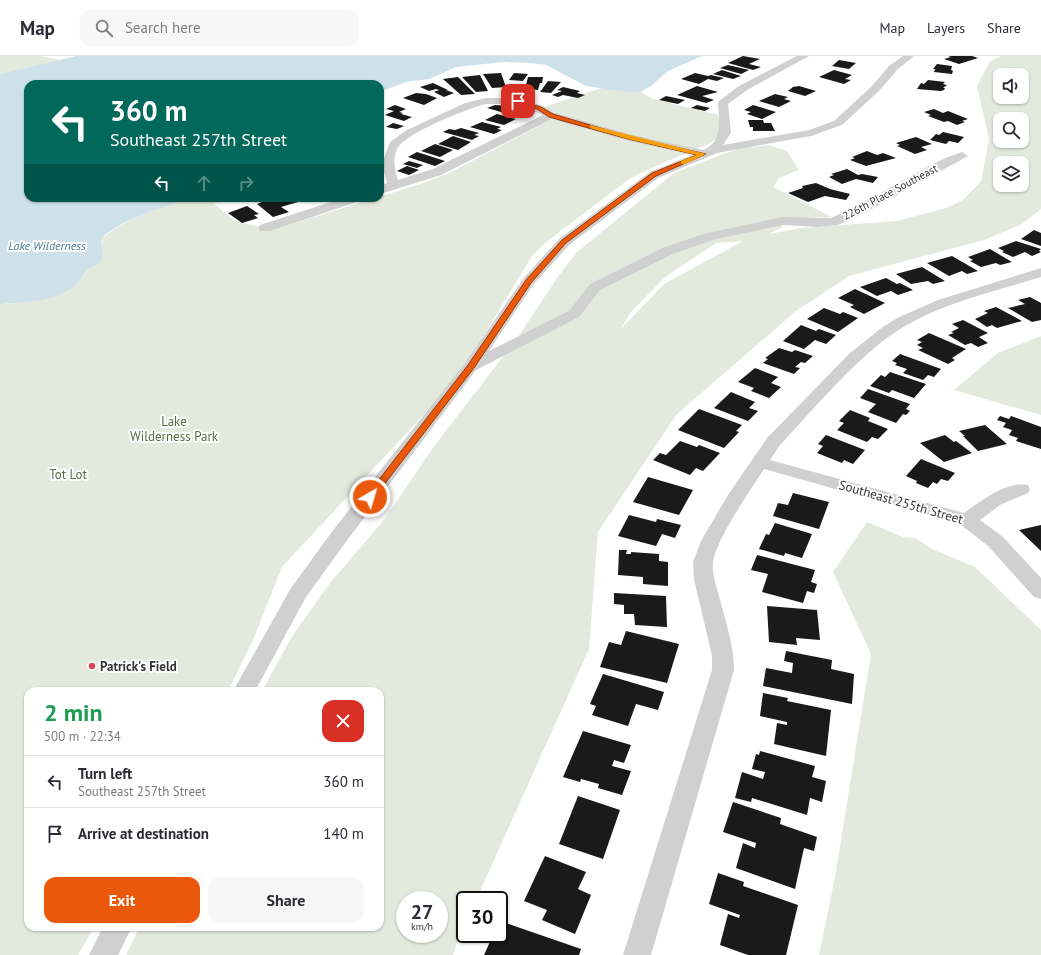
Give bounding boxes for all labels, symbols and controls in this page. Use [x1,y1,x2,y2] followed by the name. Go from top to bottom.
[79,10,359,46] search box
[20,16,55,40] text: Map
[93,17,115,39] icon: search
[125,18,201,37] text: Search here
[879,19,905,37] text: Map
[927,19,965,37] text: Layers
[987,19,1021,37] text: Share
[993,68,1029,192] map controls
[993,68,1029,104] button: sound
[501,84,535,118] pin
[507,90,529,112] icon: arrive
[110,92,187,129] text: 360 m
[44,96,96,148] icon: left
[993,112,1029,148] button: search
[110,128,287,151] text: Southeast 257th Street
[993,156,1029,192] button: layers
[840,161,940,223] street label: 226th Place Southeast
[151,172,173,194] icon: left
[193,172,215,194] icon: ahead
[235,172,257,194] icon: right
[8,238,86,253] water label: Lake Wilderness
[130,413,219,445] park label: Lake Wilderness Park
[49,466,87,483] park label: Tot Lot
[349,476,391,518] position arrow
[837,476,966,528] street label: Southeast 255th Street
[100,658,177,675] place label: Patrick's Field
[87,661,97,671] marker: Patrick's Field
[44,697,103,728] text: 2 min
[322,700,364,742] button: close
[44,728,121,745] text: 500 m · 22:34
[78,764,132,783] text: Turn left
[44,771,66,793] icon: left
[323,772,364,791] text: 360 m
[78,783,206,800] text: Southeast 257th Street
[44,823,66,845] icon: arrive
[78,824,209,843] text: Arrive at destination
[323,824,364,843] text: 140 m
[44,877,200,923] button: Exit
[208,877,364,923] button: Share
[456,891,508,943] speed limit sign: 30
[411,899,433,925] text: 27
[411,920,433,933] text: km/h

